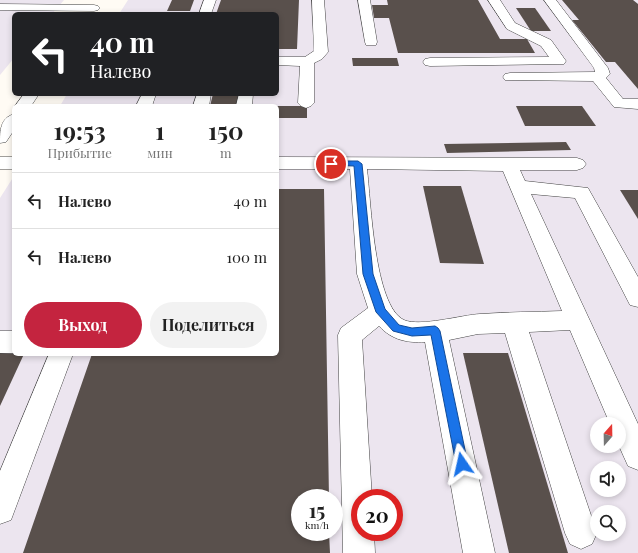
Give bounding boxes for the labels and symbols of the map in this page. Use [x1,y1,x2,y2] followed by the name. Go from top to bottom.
[314,147,348,181] pin
[590,417,626,453] north arrow
[441,443,483,485] position arrow
[351,489,403,541] speed limit sign: 20

